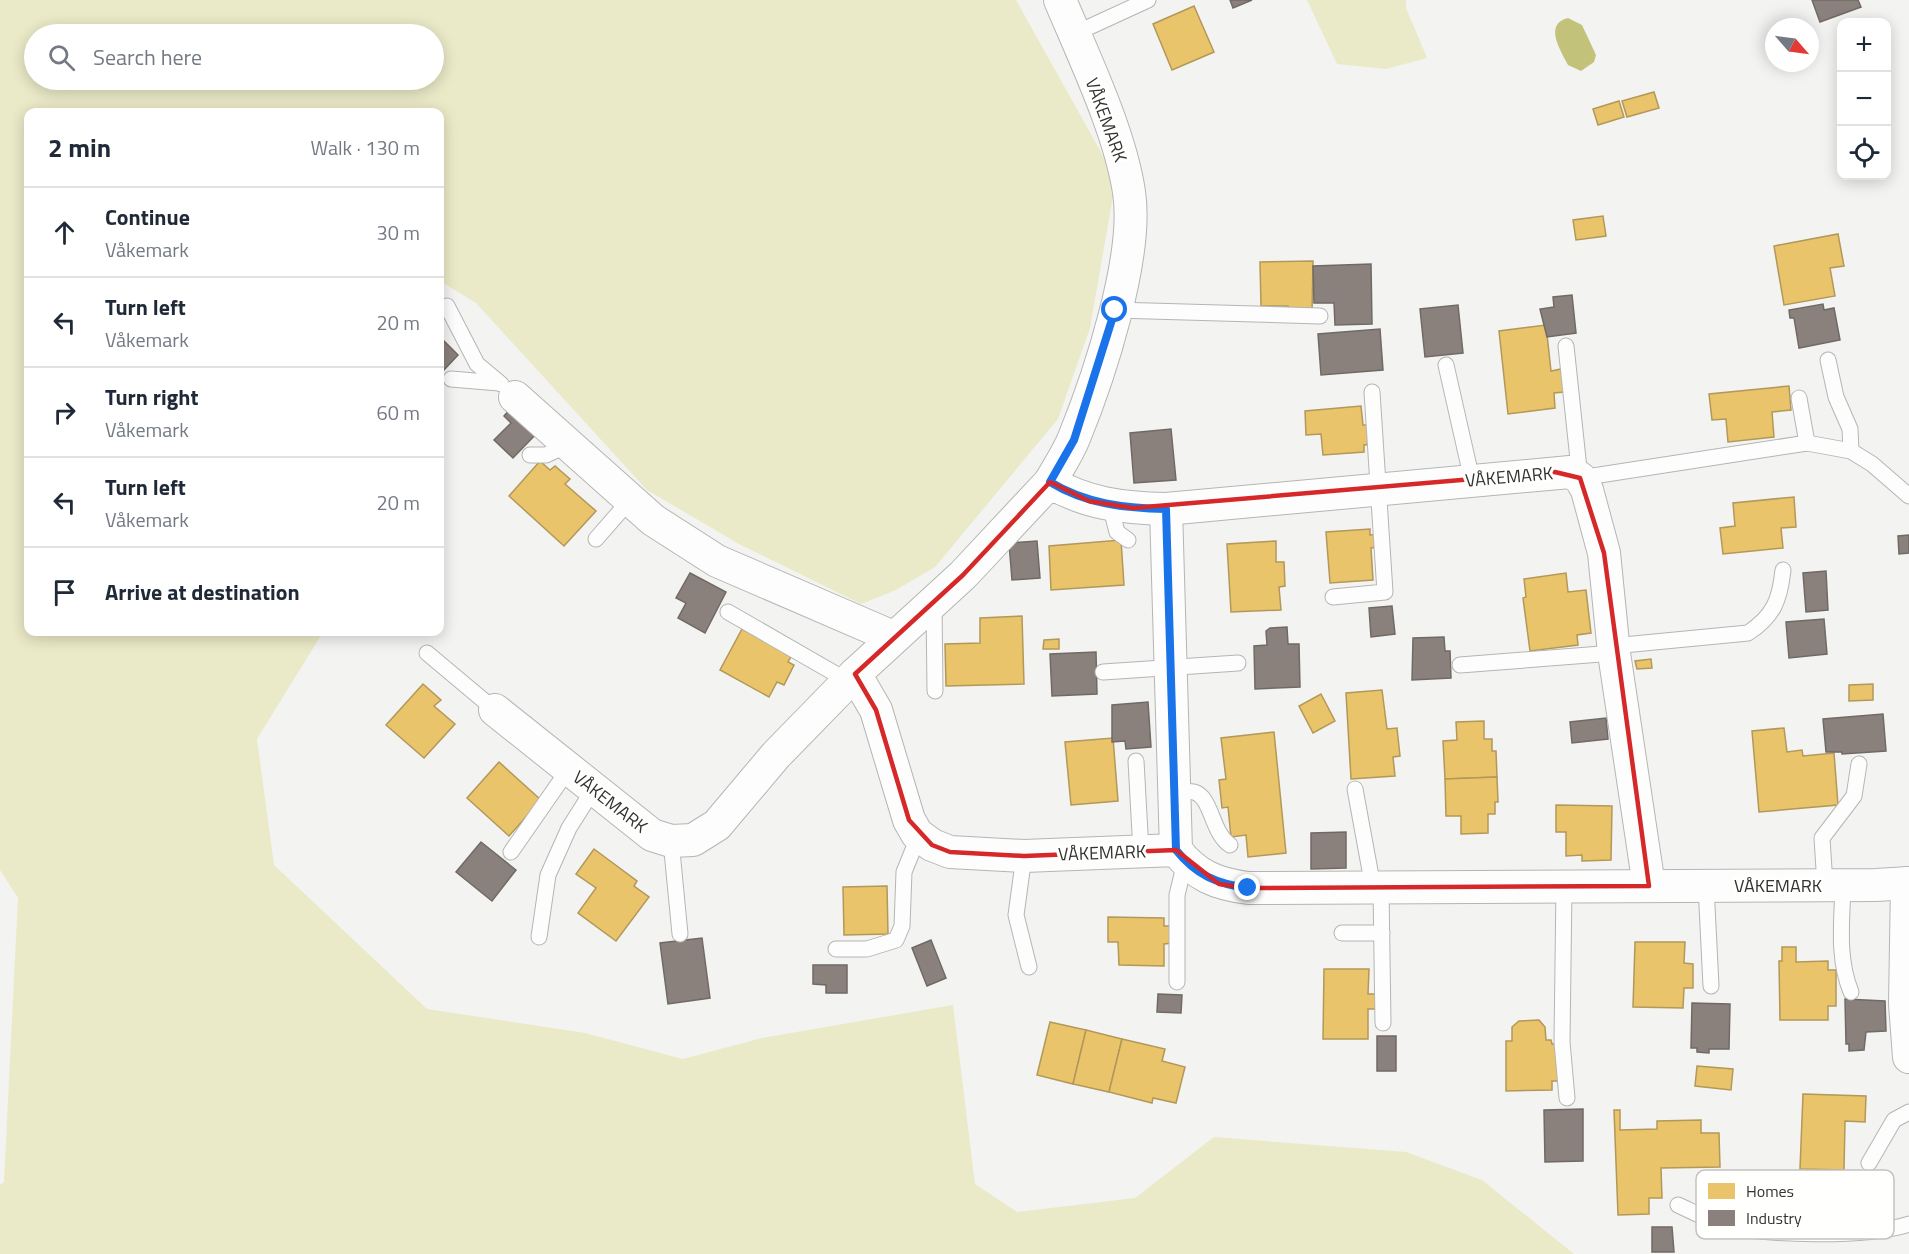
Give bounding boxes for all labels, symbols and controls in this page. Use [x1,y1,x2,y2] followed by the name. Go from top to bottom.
[1765,18,1819,72] north arrow
[1837,18,1891,180] map controls
[1837,18,1891,72] button: +
[24,24,444,90] search box
[93,40,202,74] text: Search here
[45,41,78,74] icon: search
[1837,72,1891,126] button: −
[1079,74,1134,166] street label: VÅKEMARK
[1837,126,1891,180] button: locate
[48,128,111,167] text: 2 min
[311,132,420,163] text: Walk · 130 m
[105,200,190,234] text: Continue
[48,216,81,249] icon: ahead
[376,217,420,248] text: 30 m
[105,234,189,265] text: Våkemark
[105,290,186,324] text: Turn left
[1101,296,1127,322] route start
[48,306,81,339] icon: left
[376,307,420,338] text: 20 m
[105,324,189,355] text: Våkemark
[105,380,199,414] text: Turn right
[48,396,81,429] icon: right
[376,397,420,428] text: 60 m
[105,414,189,445] text: Våkemark
[1464,459,1554,494] street label: VÅKEMARK
[105,470,186,504] text: Turn left
[48,486,81,519] icon: left
[376,487,420,518] text: 20 m
[105,504,189,535] text: Våkemark
[105,575,300,609] text: Arrive at destination
[48,576,81,609] icon: arrive
[567,764,653,839] street label: VÅKEMARK
[1057,837,1146,868] street label: VÅKEMARK
[1734,872,1822,899] street label: VÅKEMARK
[1234,874,1260,900] route end
[1696,1170,1894,1239] legend
[1746,1179,1794,1203] text: Homes
[1746,1206,1802,1230] text: Industry

